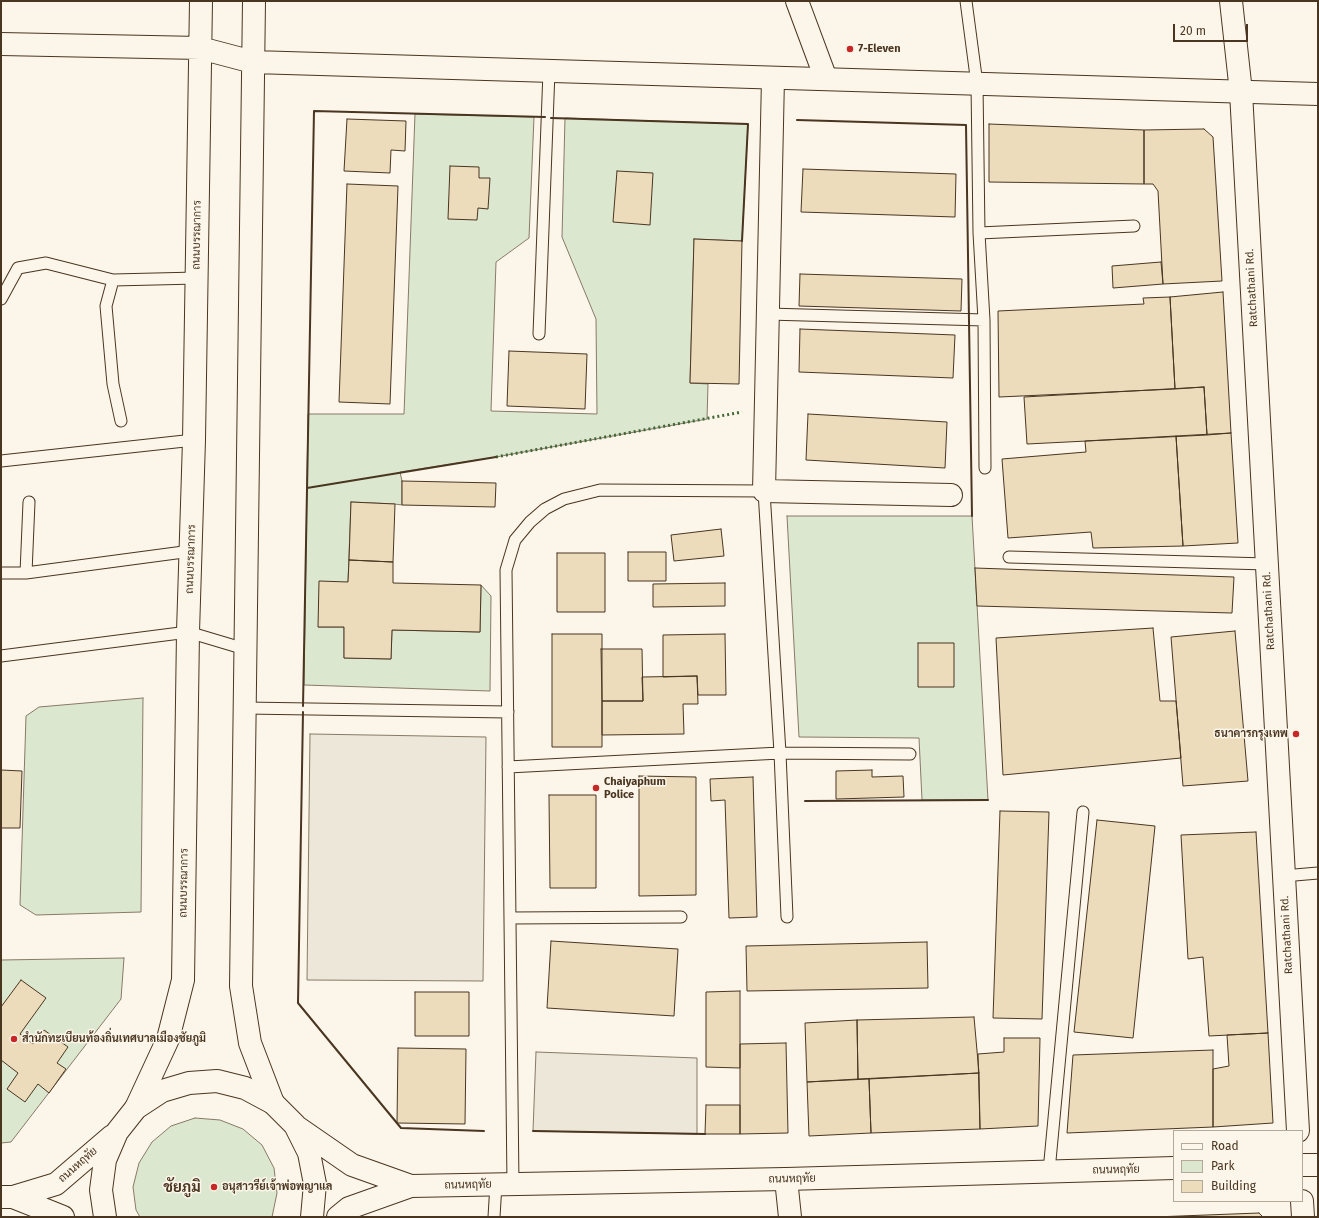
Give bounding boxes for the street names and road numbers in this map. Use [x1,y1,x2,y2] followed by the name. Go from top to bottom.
[190,200,204,270] street label: ถนนบรรณาการ
[1243,248,1261,328] street label: Ratchathani Rd.
[183,524,199,594] street label: ถนนบรรณาการ
[1260,571,1278,651] street label: Ratchathani Rd.
[177,848,191,918] street label: ถนนบรรณาการ
[1278,895,1296,975] street label: Ratchathani Rd.
[56,1144,100,1186] street label: ถนนหฤทัย
[1092,1163,1140,1177] street label: ถนนหฤทัย
[768,1172,816,1186] street label: ถนนหฤทัย
[444,1178,492,1192] street label: ถนนหฤทัย

